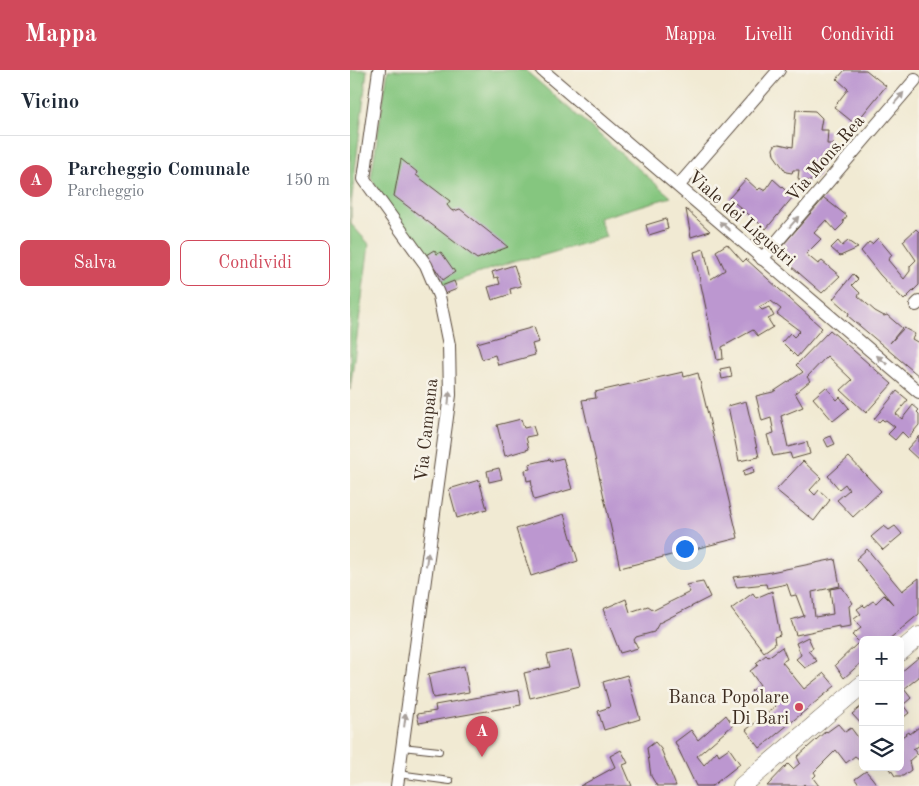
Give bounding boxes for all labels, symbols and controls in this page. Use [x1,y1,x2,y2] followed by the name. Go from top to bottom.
[25,23,97,47] text: Mappa
[664,26,716,44] text: Mappa
[744,26,792,44] text: Livelli
[820,26,894,44] text: Condividi
[20,92,79,113] text: Vicino
[894,92,905,105] one-way arrow
[783,112,868,206] street label: Via Mons.Rea
[67,161,250,180] text: Parcheggio Comunale
[684,168,798,270] street label: Viale dei Ligustri
[30,173,42,189] text: A
[285,173,330,189] text: 150 m
[67,184,144,200] text: Parcheggio
[788,215,799,228] one-way arrow
[719,221,732,232] one-way arrow
[20,240,170,286] button: Salva
[180,240,330,286] button: Condividi
[875,355,888,366] one-way arrow
[413,377,441,483] street label: Via Campana
[445,390,453,406] one-way arrow
[672,536,698,562] your location
[423,551,431,567] one-way arrow
[859,636,904,771] map controls
[859,636,904,681] button: +
[859,681,904,726] button: −
[668,689,789,728] place label: Banca Popolare Di Bari
[793,701,805,713] marker: Banca Popolare Di Bari
[401,712,409,728] one-way arrow
[466,716,498,757] pin: A
[859,726,904,771] button: layers

